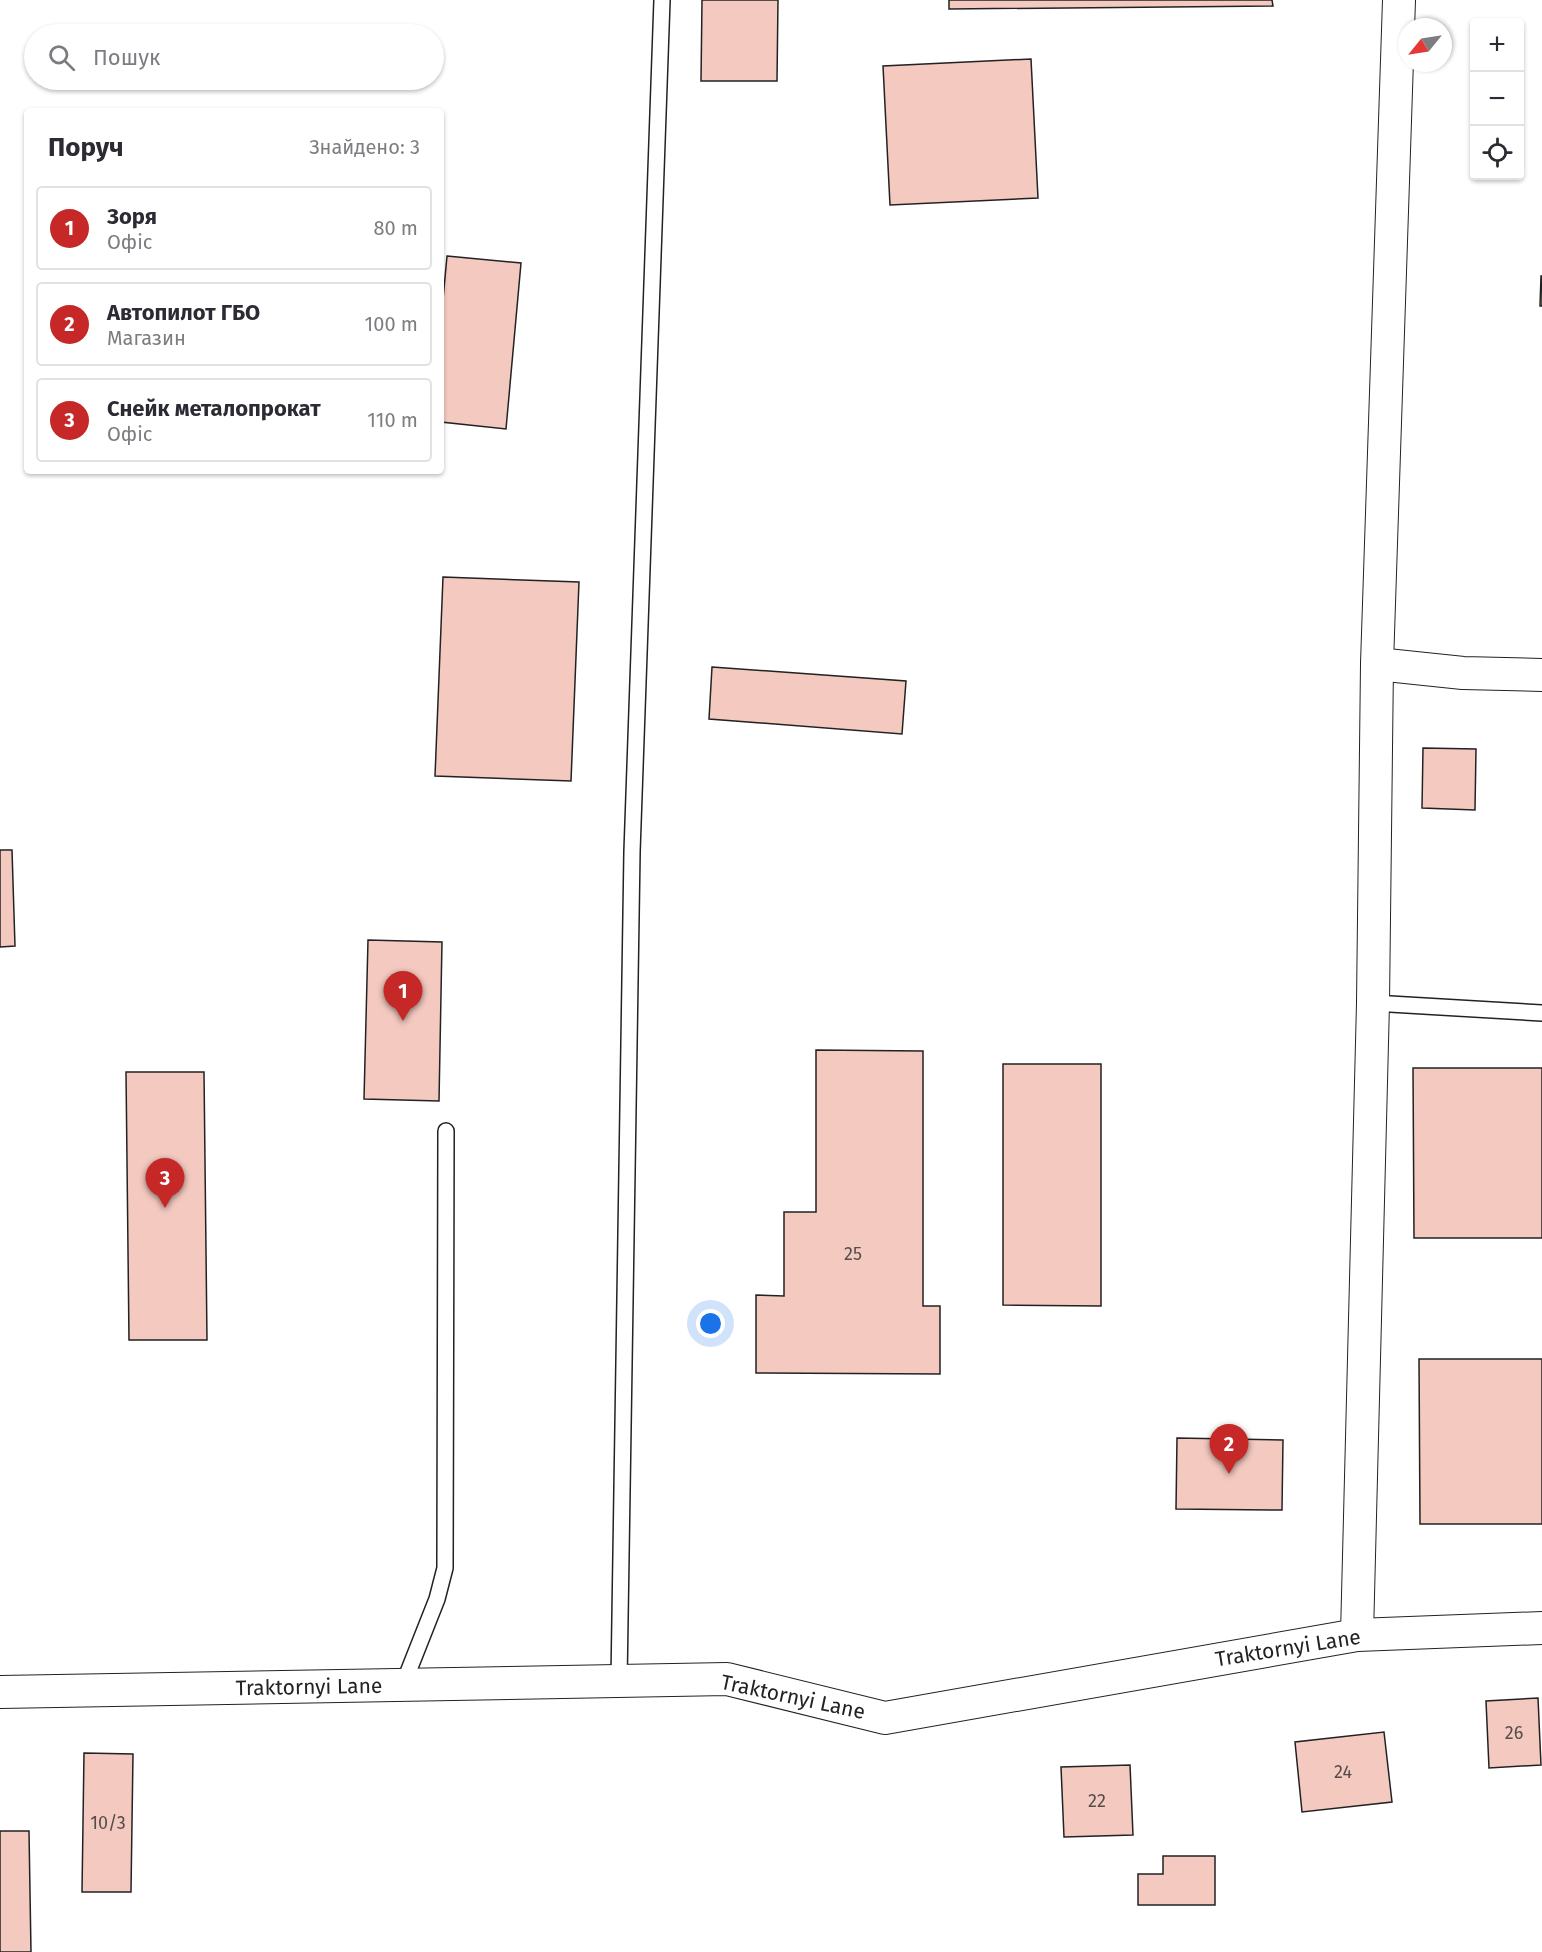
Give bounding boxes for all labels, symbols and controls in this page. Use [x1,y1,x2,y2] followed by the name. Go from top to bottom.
[1398,18,1452,72] north arrow
[1470,18,1524,180] map controls
[1470,18,1524,72] button: +
[24,24,444,90] search box
[45,41,78,74] icon: search
[93,44,160,71] text: Пошук
[1470,72,1524,126] button: −
[1470,126,1524,180] button: locate
[48,132,124,163] text: Поруч
[309,135,420,159] text: Знайдено: 3
[107,203,157,230] text: Зоря
[65,216,74,240] text: 1
[373,216,418,240] text: 80 m
[107,230,152,254] text: Офіс
[107,299,260,326] text: Автопилот ГБО
[64,312,75,336] text: 2
[365,312,418,336] text: 100 m
[107,326,186,350] text: Магазин
[107,395,321,422] text: Снейк металопрокат
[64,408,75,432] text: 3
[367,408,418,432] text: 110 m
[107,422,152,446] text: Офіс
[384,972,422,1021] pin: 1
[146,1158,184,1208] pin: 3
[844,1243,862,1265] house number: 25
[696,1309,725,1338] your location
[1210,1424,1248,1474] pin: 2
[1213,1624,1363,1672] street label: Traktornyi Lane
[718,1669,868,1725] street label: Traktornyi Lane
[235,1673,383,1701] street label: Traktornyi Lane
[1505,1722,1523,1744] house number: 26
[1334,1761,1352,1783] house number: 24
[1088,1790,1106,1812] house number: 22
[90,1812,126,1834] house number: 10/3

